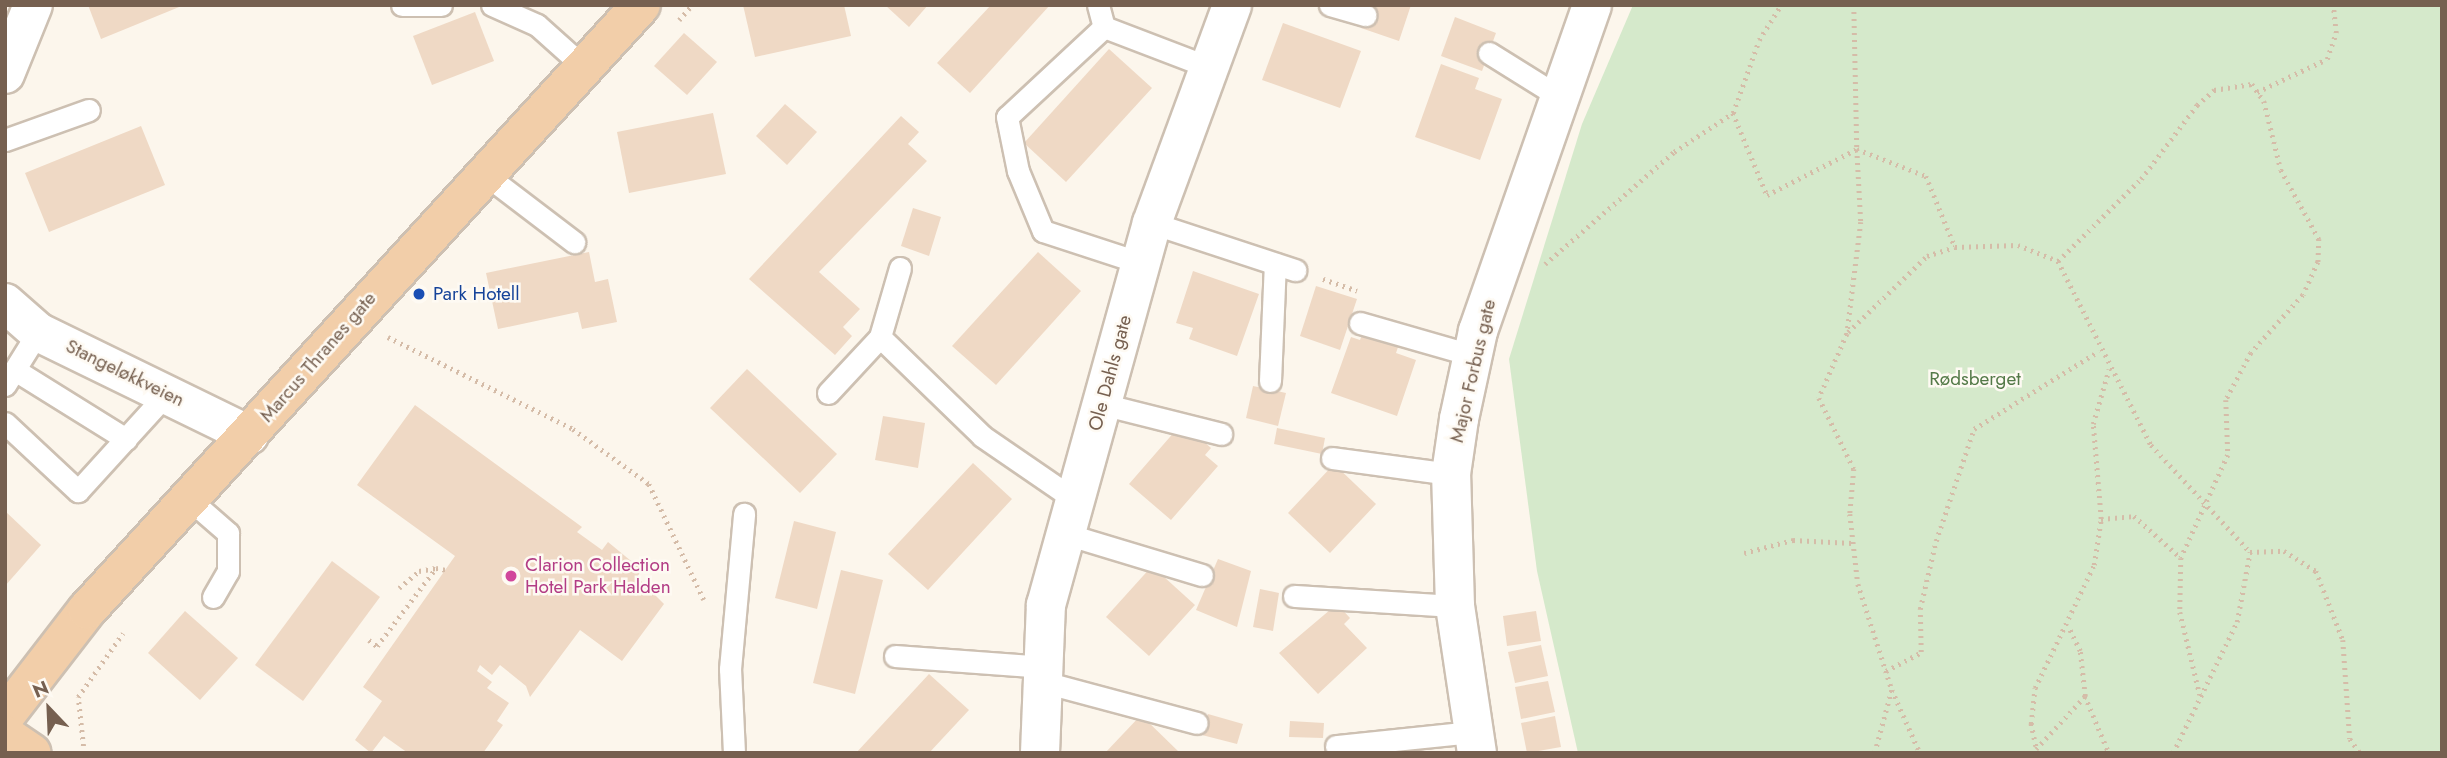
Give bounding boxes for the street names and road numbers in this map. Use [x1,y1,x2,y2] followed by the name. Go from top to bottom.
[255,287,381,427] street label: Marcus Thranes gate
[1445,297,1501,445] street label: Major Forbus gate
[1084,313,1136,433] street label: Ole Dahls gate
[62,334,188,412] street label: Stangeløkkveien

